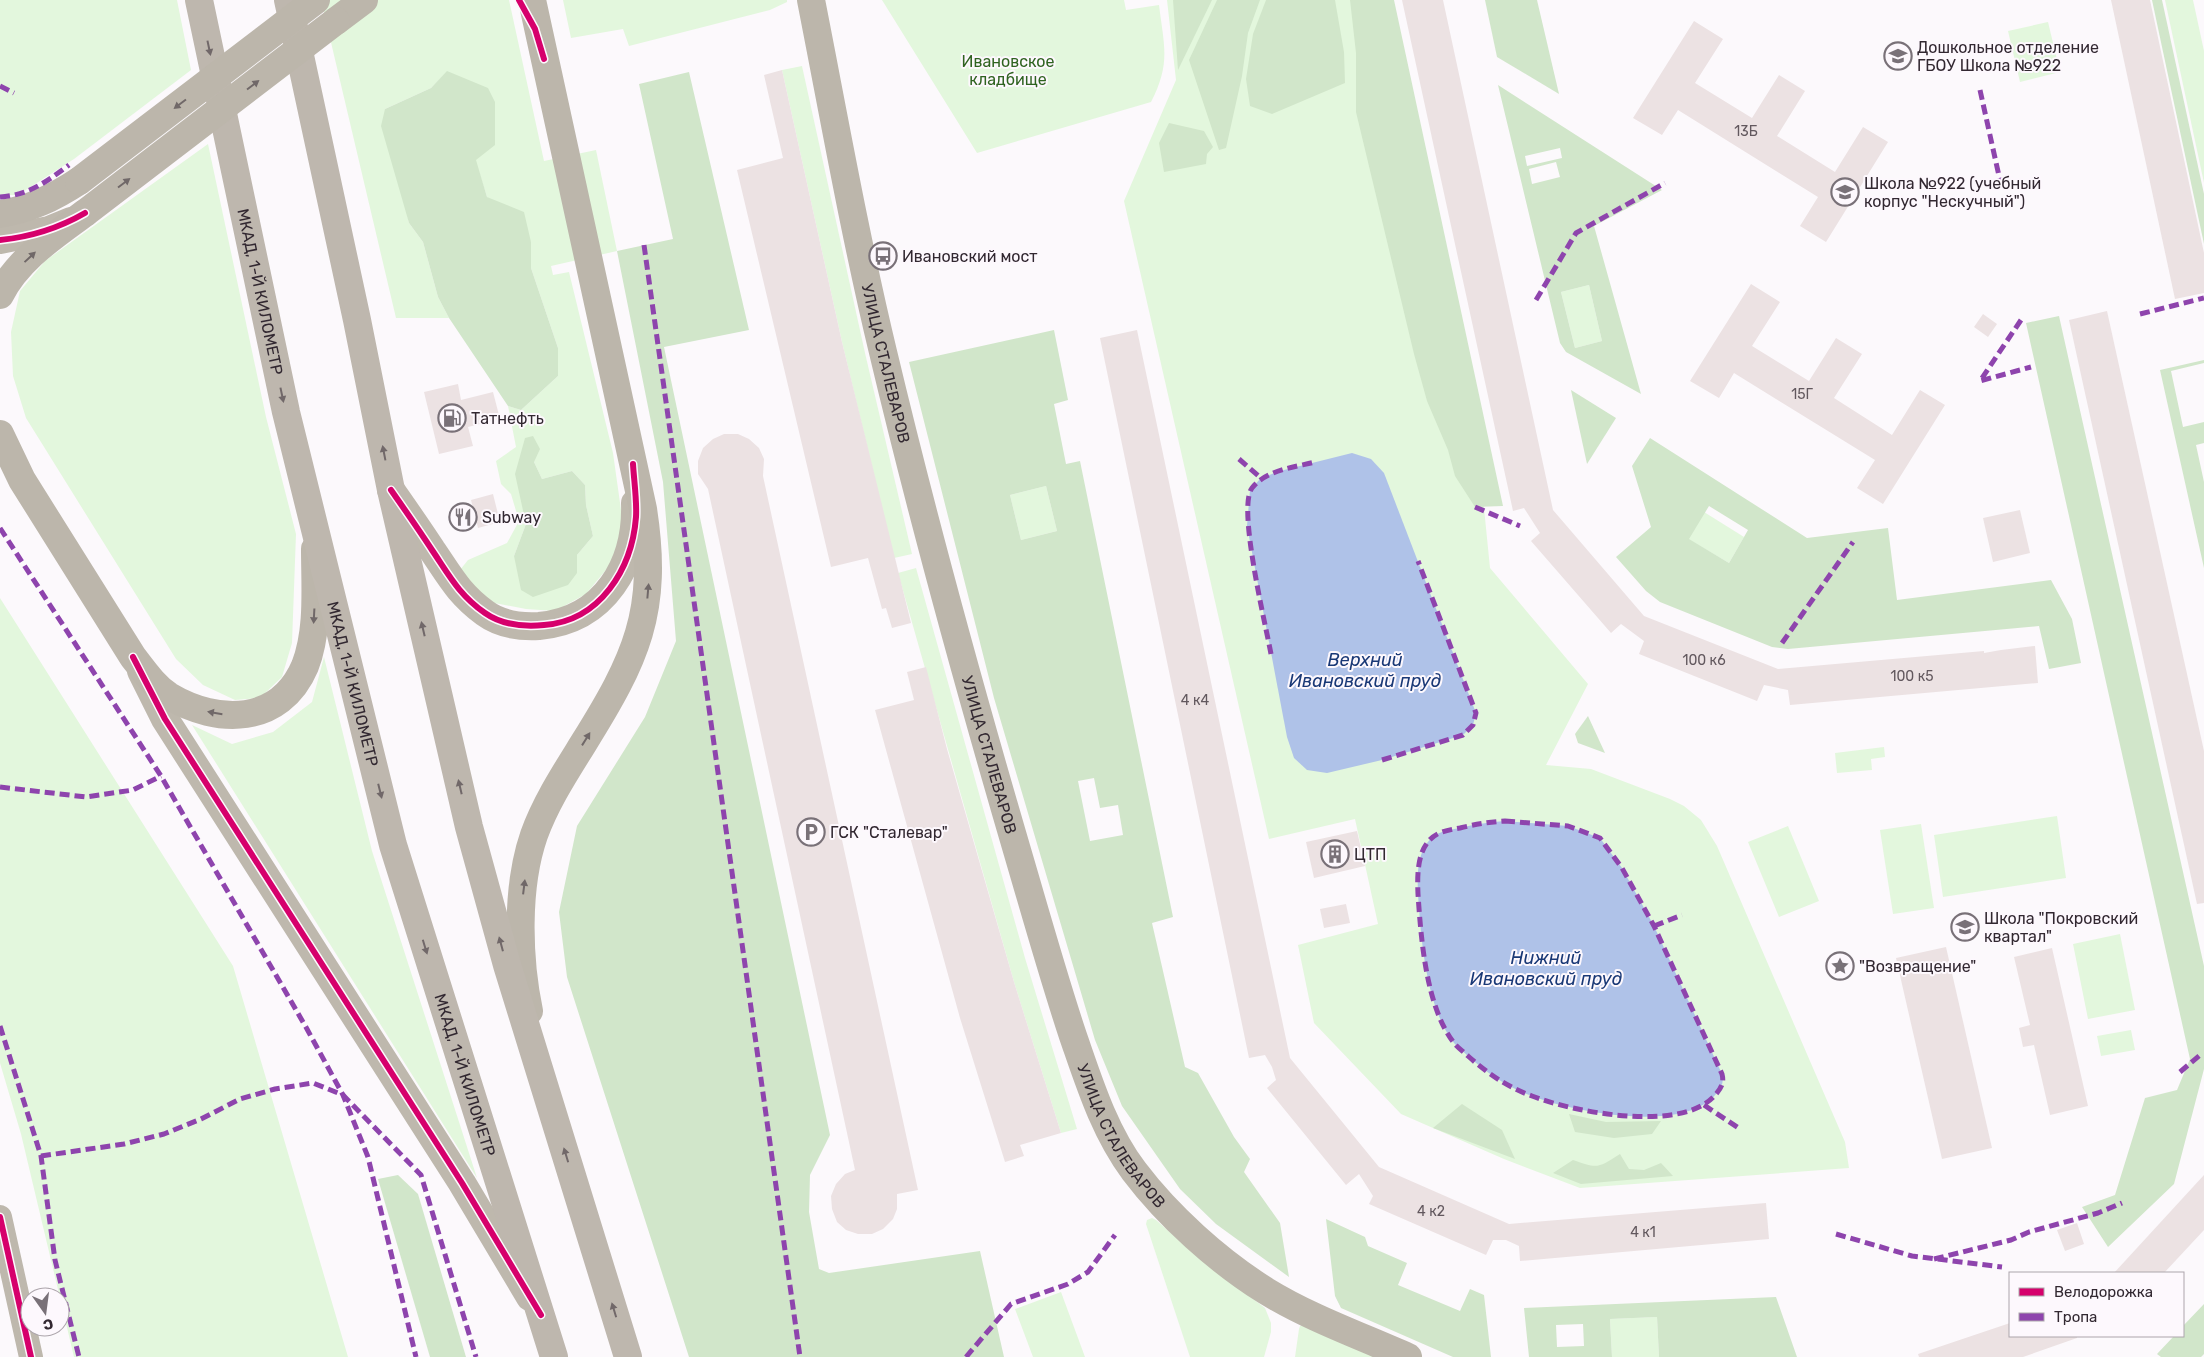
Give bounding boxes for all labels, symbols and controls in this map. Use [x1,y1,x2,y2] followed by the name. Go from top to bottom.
[1917,38,2099,75] place label: Дошкольное отделение ГБОУ Школа №922
[205,40,213,55] one-way arrow
[1883,41,1913,71] school or university icon: Дошкольное отделение ГБОУ Школа №922
[962,52,1054,89] park label: Ивановское кладбище
[246,79,259,90] one-way arrow
[174,98,187,109] one-way arrow
[1734,123,1758,140] house number: 13Б
[1864,174,2041,211] place label: Школа №922 (учебный корпус "Нескучный")
[1830,177,1860,207] school or university icon: Школа №922 (учебный корпус "Нескучный")
[117,178,131,188] one-way arrow
[233,207,287,377] street label: МКАД, 1-Й КИЛОМЕТР
[868,241,898,271] bus stop icon: Ивановский мост
[902,247,1038,266] place label: Ивановский мост
[24,251,36,263] one-way arrow
[858,282,914,445] street label: УЛИЦА СТАЛЕВАРОВ
[1791,386,1813,403] house number: 15Г
[278,388,286,403] one-way arrow
[437,403,467,433] fuel station icon: Татнефть
[471,409,544,428] place label: Татнефть
[379,445,387,461] one-way arrow
[448,502,478,532] restaurant icon: Subway
[482,508,541,527] place label: Subway
[644,583,652,599] one-way arrow
[323,599,382,768] street label: МКАД, 1-Й КИЛОМЕТР
[310,608,318,624] one-way arrow
[419,621,427,636] one-way arrow
[1289,649,1442,692] water label: Верхний Ивановский пруд
[1682,652,1726,669] house number: 100 к6
[1890,668,1934,685] house number: 100 к5
[958,674,1021,836] street label: УЛИЦА СТАЛЕВАРОВ
[1181,692,1209,709] house number: 4 к4
[206,709,222,717] one-way arrow
[581,733,590,746] one-way arrow
[456,779,464,795] one-way arrow
[376,783,384,798] one-way arrow
[796,817,826,847] parking icon: ГСК "Сталевар"
[830,823,948,842] place label: ГСК "Сталевар"
[1320,839,1350,869] building icon: ЦТП
[1354,845,1386,864] place label: ЦТП
[520,879,528,895] one-way arrow
[1984,909,2138,946] place label: Школа "Покровский квартал"
[1950,912,1980,942] school or university icon: Школа "Покровский квартал"
[497,937,505,952] one-way arrow
[422,939,430,954] one-way arrow
[1470,947,1623,990] water label: Нижний Ивановский пруд
[1825,951,1855,981] place icon: "Возвращение"
[1859,957,1976,976] place label: "Возвращение"
[430,991,499,1159] street label: МКАД, 1-Й КИЛОМЕТР
[1073,1061,1169,1212] street label: УЛИЦА СТАЛЕВАРОВ
[561,1148,569,1163] one-way arrow
[1417,1203,1445,1220] house number: 4 к2
[1630,1224,1656,1241] house number: 4 к1
[2009,1272,2184,1337] legend
[2054,1283,2153,1301] text: Велодорожка
[20,1287,70,1337] north arrow
[610,1303,617,1318] one-way arrow
[2054,1308,2097,1326] text: Тропа
[41,1315,55,1334] text: С

